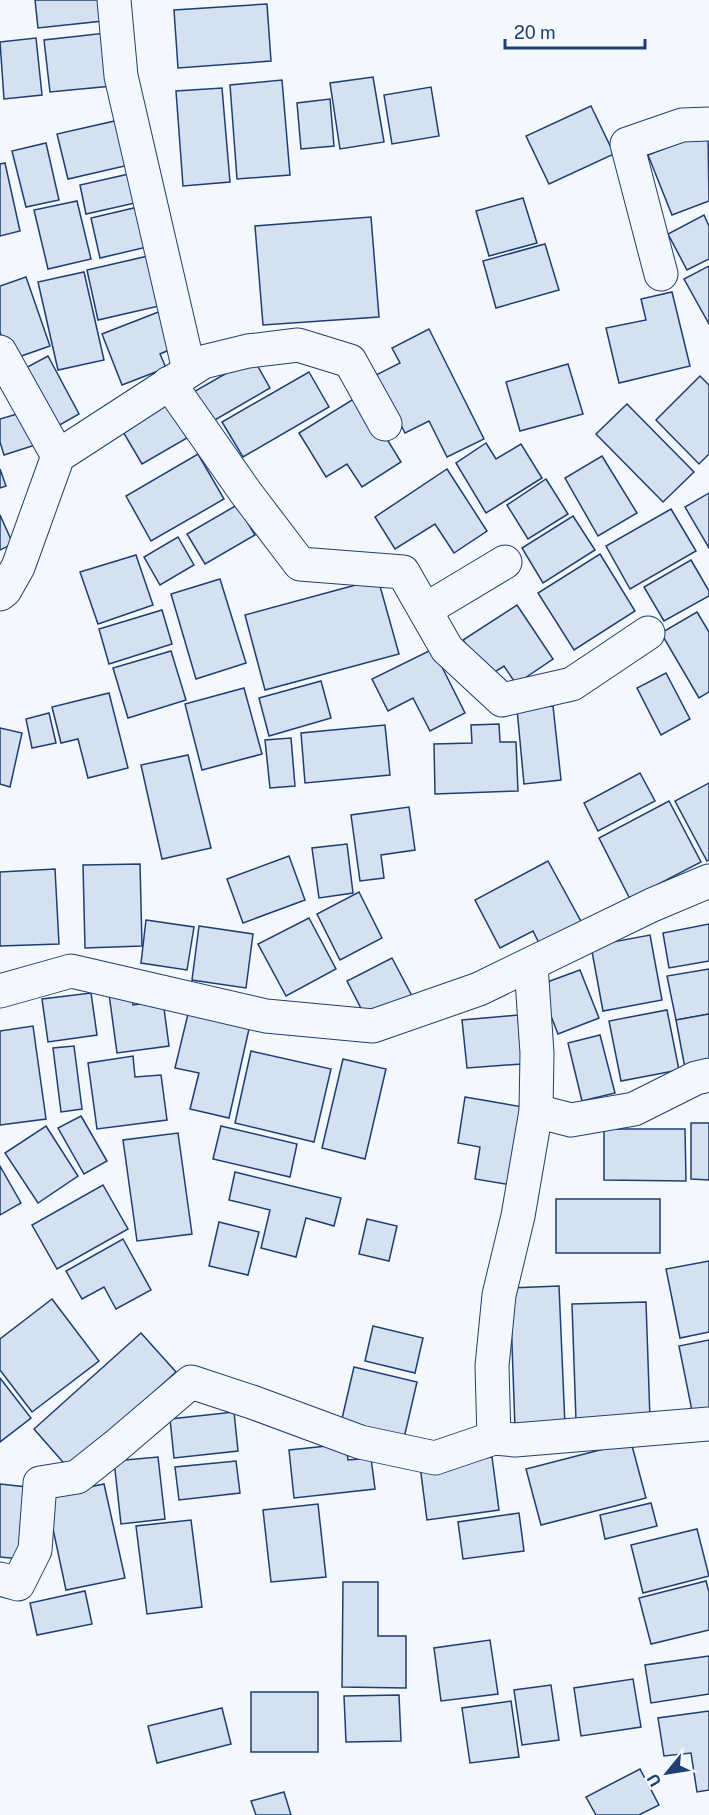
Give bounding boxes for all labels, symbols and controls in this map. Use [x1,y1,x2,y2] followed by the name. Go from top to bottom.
[505,12,644,50] scale bar
[514,22,556,43] text: 20 m
[637,1743,697,1803] north arrow
[643,1770,666,1790] text: U

